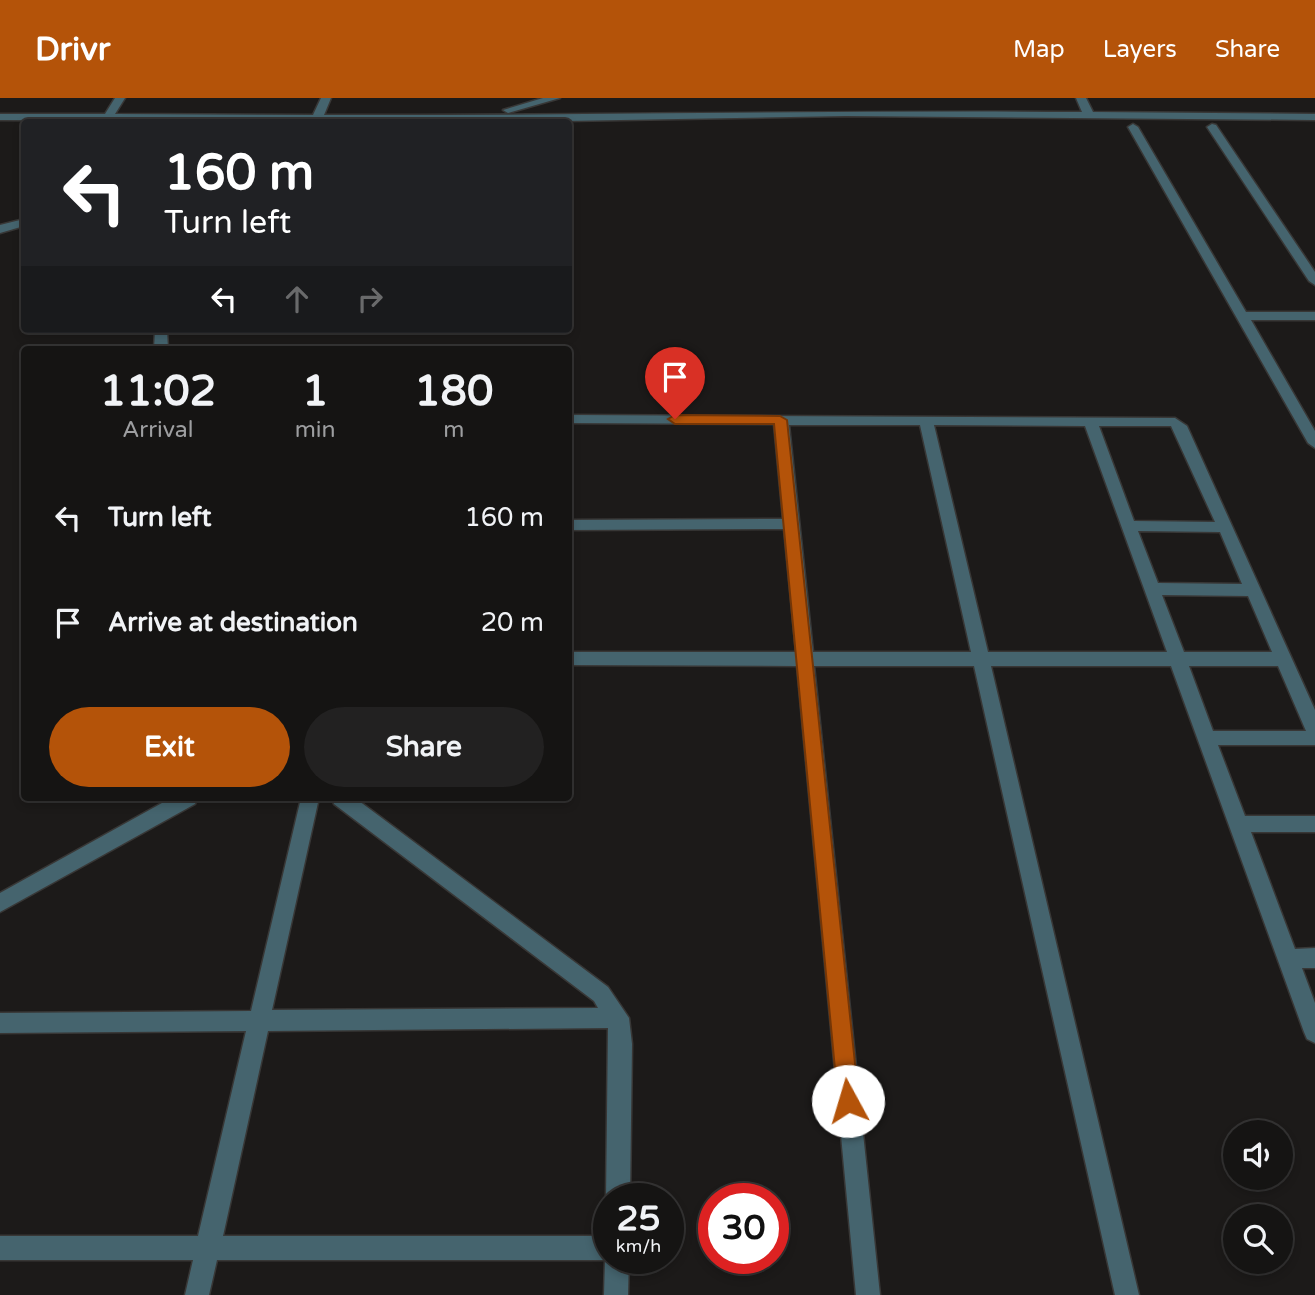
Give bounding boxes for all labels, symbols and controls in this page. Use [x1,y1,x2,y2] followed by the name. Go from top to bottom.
[35,30,110,69] text: Drivr
[1013,35,1065,64] text: Map
[1103,35,1177,64] text: Layers
[1215,35,1280,64] text: Share
[164,144,314,203] text: 160 m
[49,147,140,238] icon: left
[164,204,291,242] text: Turn left
[205,280,243,318] icon: left
[278,280,316,318] icon: ahead
[351,280,389,318] icon: right
[645,347,705,419] pin
[656,358,694,396] icon: arrive
[100,366,216,417] text: 11:02
[302,366,328,417] text: 1
[414,366,493,417] text: 180
[122,416,193,444] text: Arrival
[295,416,336,444] text: min
[443,416,464,444] text: m
[49,499,87,537] icon: left
[108,502,211,533] text: Turn left
[464,502,544,533] text: 160 m
[49,604,87,642] icon: arrive
[108,607,358,638] text: Arrive at destination
[481,607,544,638] text: 20 m
[49,707,290,787] button: Exit
[304,707,544,787] button: Share
[811,1064,885,1138] position arrow
[1223,1120,1293,1274] map controls
[1223,1120,1293,1190] button: sound
[698,1183,789,1274] speed limit sign: 30
[617,1198,660,1240] text: 25
[1223,1204,1293,1274] button: search
[616,1235,661,1257] text: km/h

